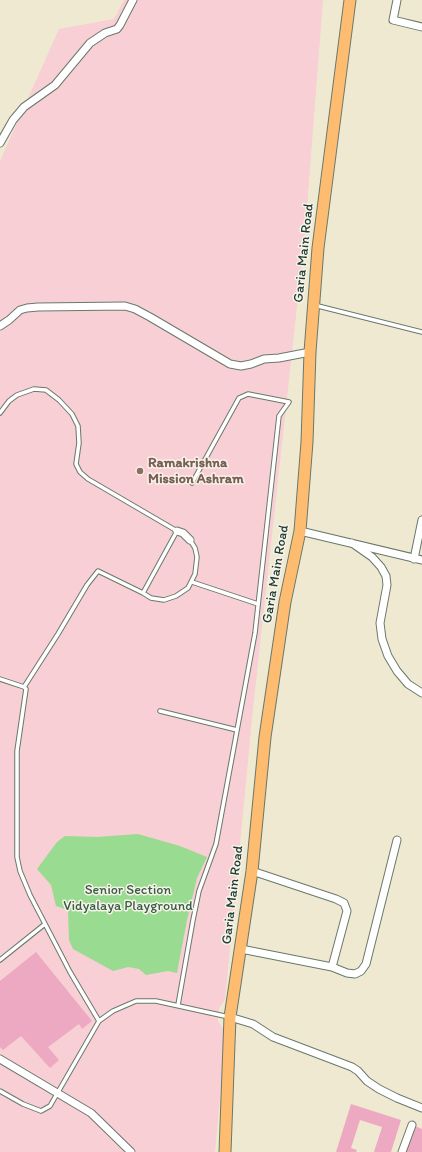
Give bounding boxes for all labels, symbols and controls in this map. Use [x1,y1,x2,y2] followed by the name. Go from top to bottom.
[290,203,318,303] street label: Garia Main Road
[148,455,244,488] place label: Ramakrishna Mission Ashram
[135,466,145,476] marker: Ramakrishna Mission Ashram
[259,523,293,625] street label: Garia Main Road
[219,845,247,945] street label: Garia Main Road
[63,882,193,914] park label: Senior Section Vidyalaya Playground

